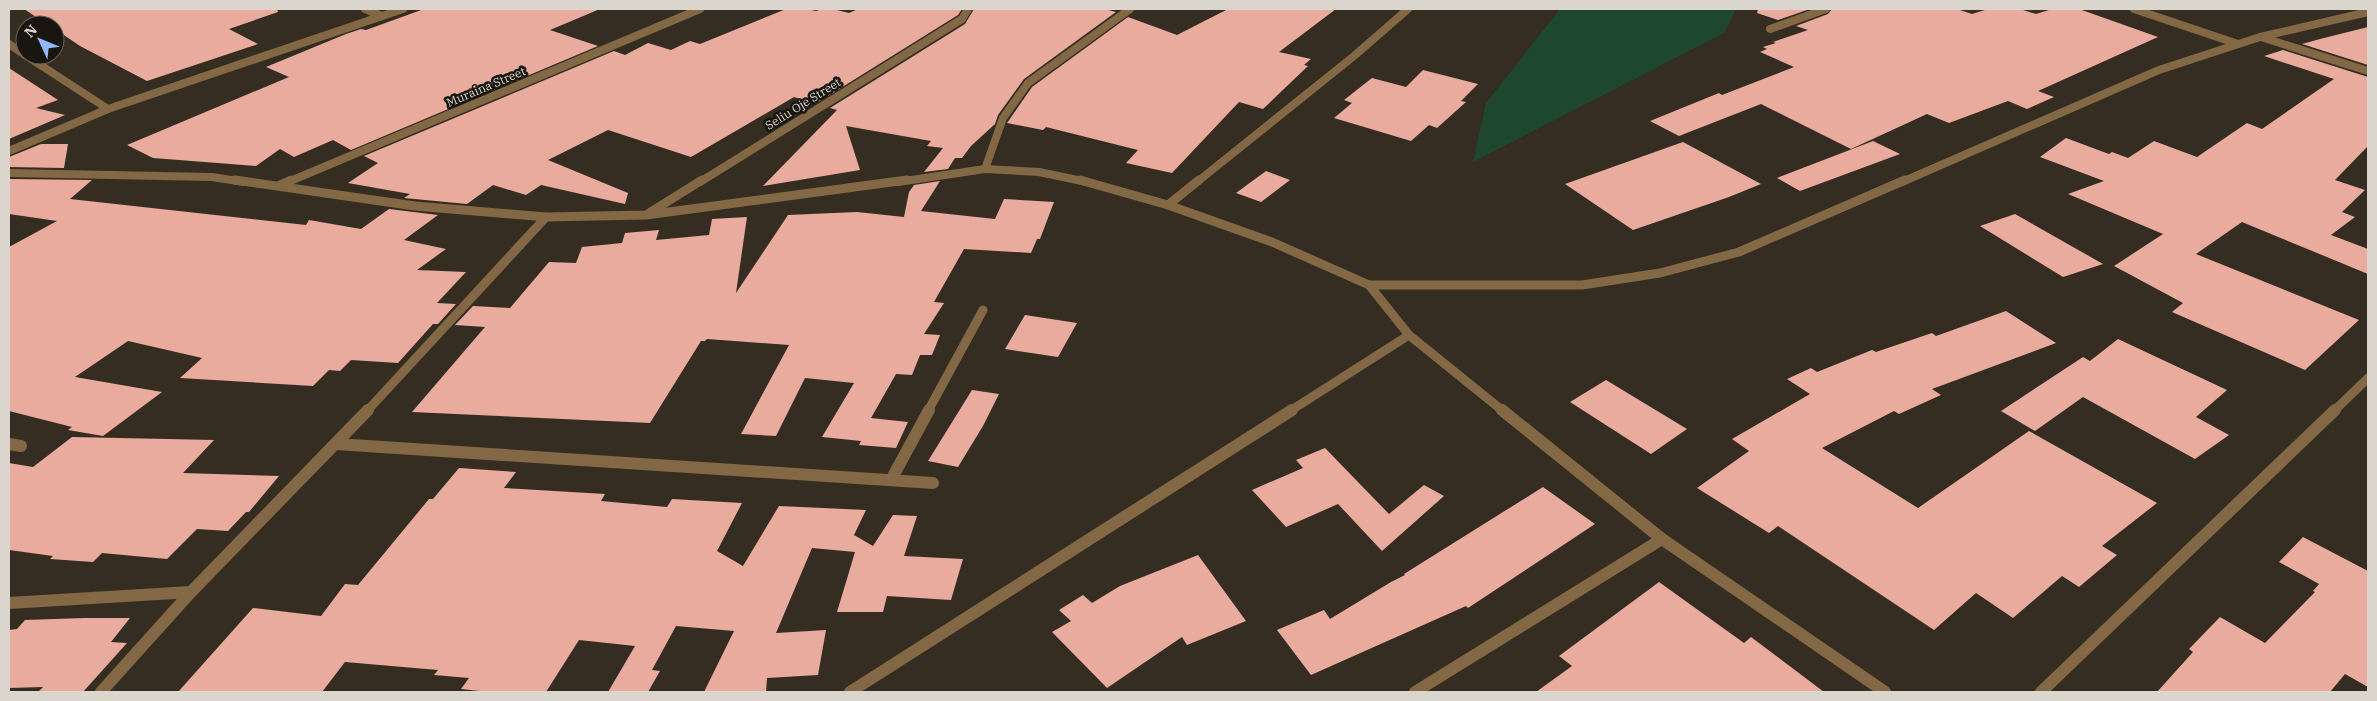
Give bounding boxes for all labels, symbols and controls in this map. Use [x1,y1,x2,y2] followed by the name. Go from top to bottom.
[15,15,65,65] north arrow
[20,21,41,41] text: N
[444,63,528,110] street label: Muraina Street
[762,74,843,133] street label: Seliu Oje Street

